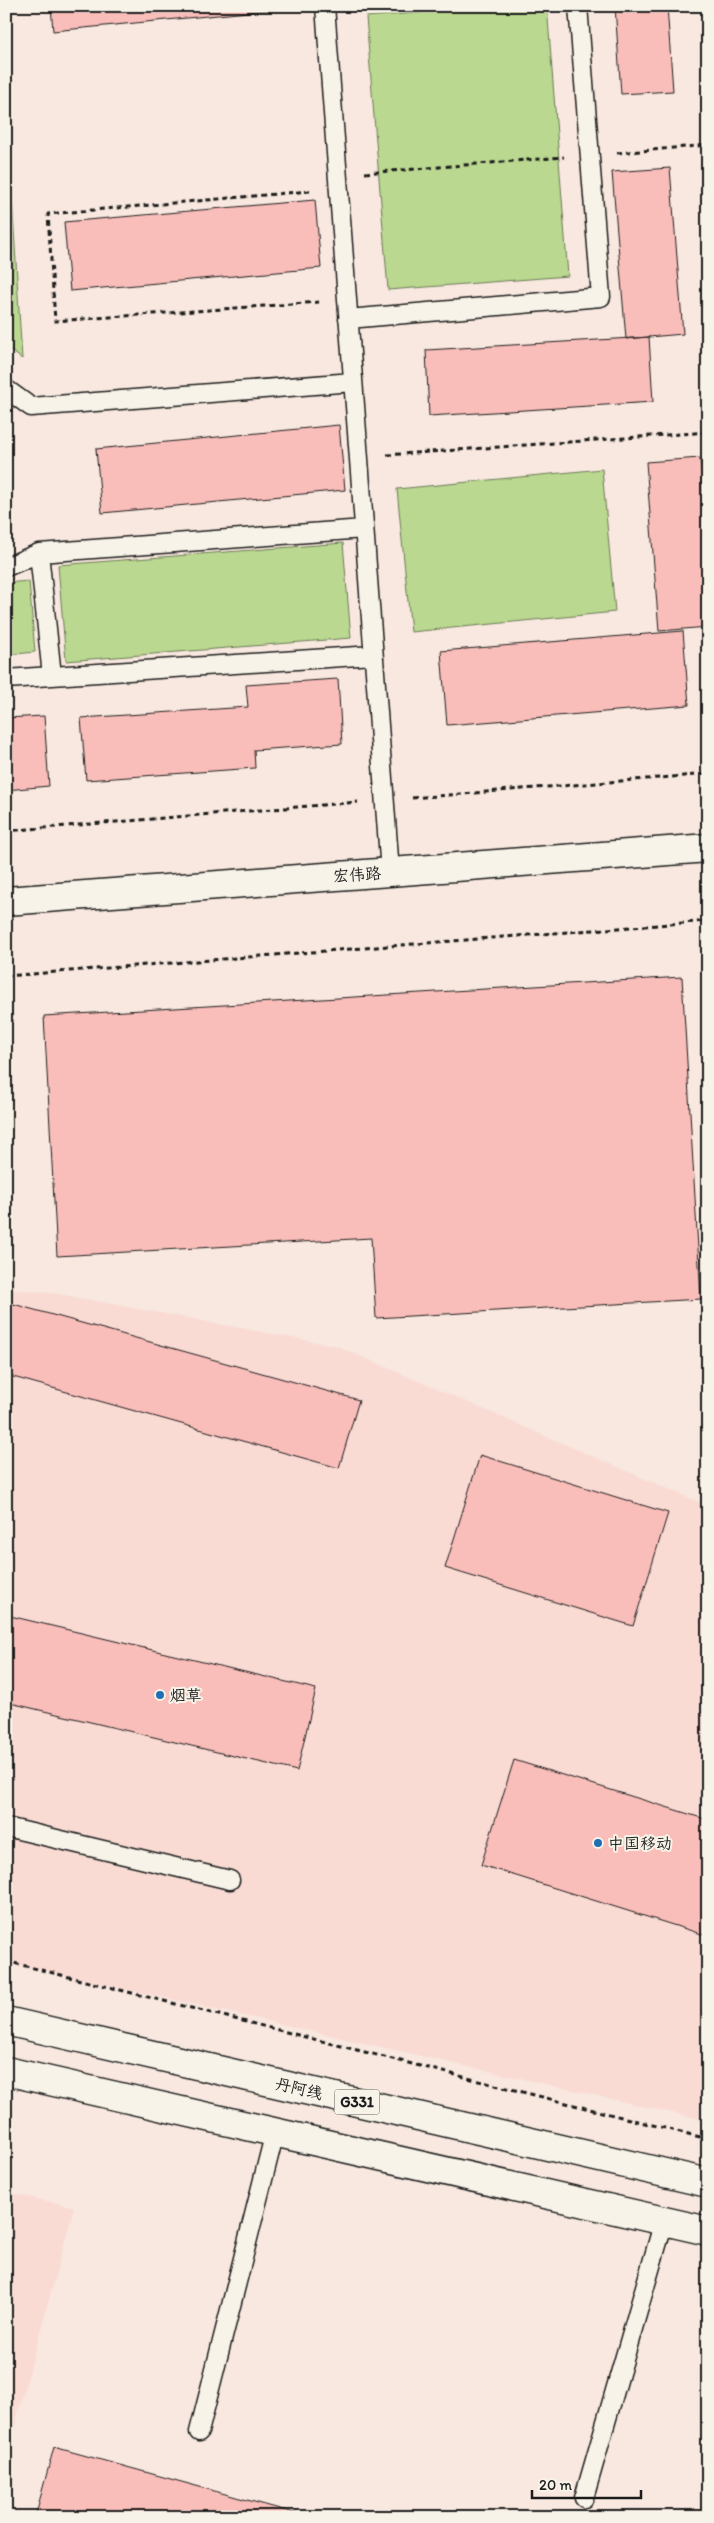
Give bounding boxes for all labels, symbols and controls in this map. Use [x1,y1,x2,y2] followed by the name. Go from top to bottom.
[332,863,382,886] street label: 宏伟路
[170,1686,202,1705] place label: 烟草
[154,1689,166,1701] marker: 烟草
[608,1834,672,1853] place label: 中国移动
[592,1837,604,1849] marker: 中国移动
[273,2074,324,2103] street label: 丹阿线
[334,2090,380,2114] road number: G331
[532,2468,640,2500] scale bar
[539,2476,573,2494] text: 20 m

